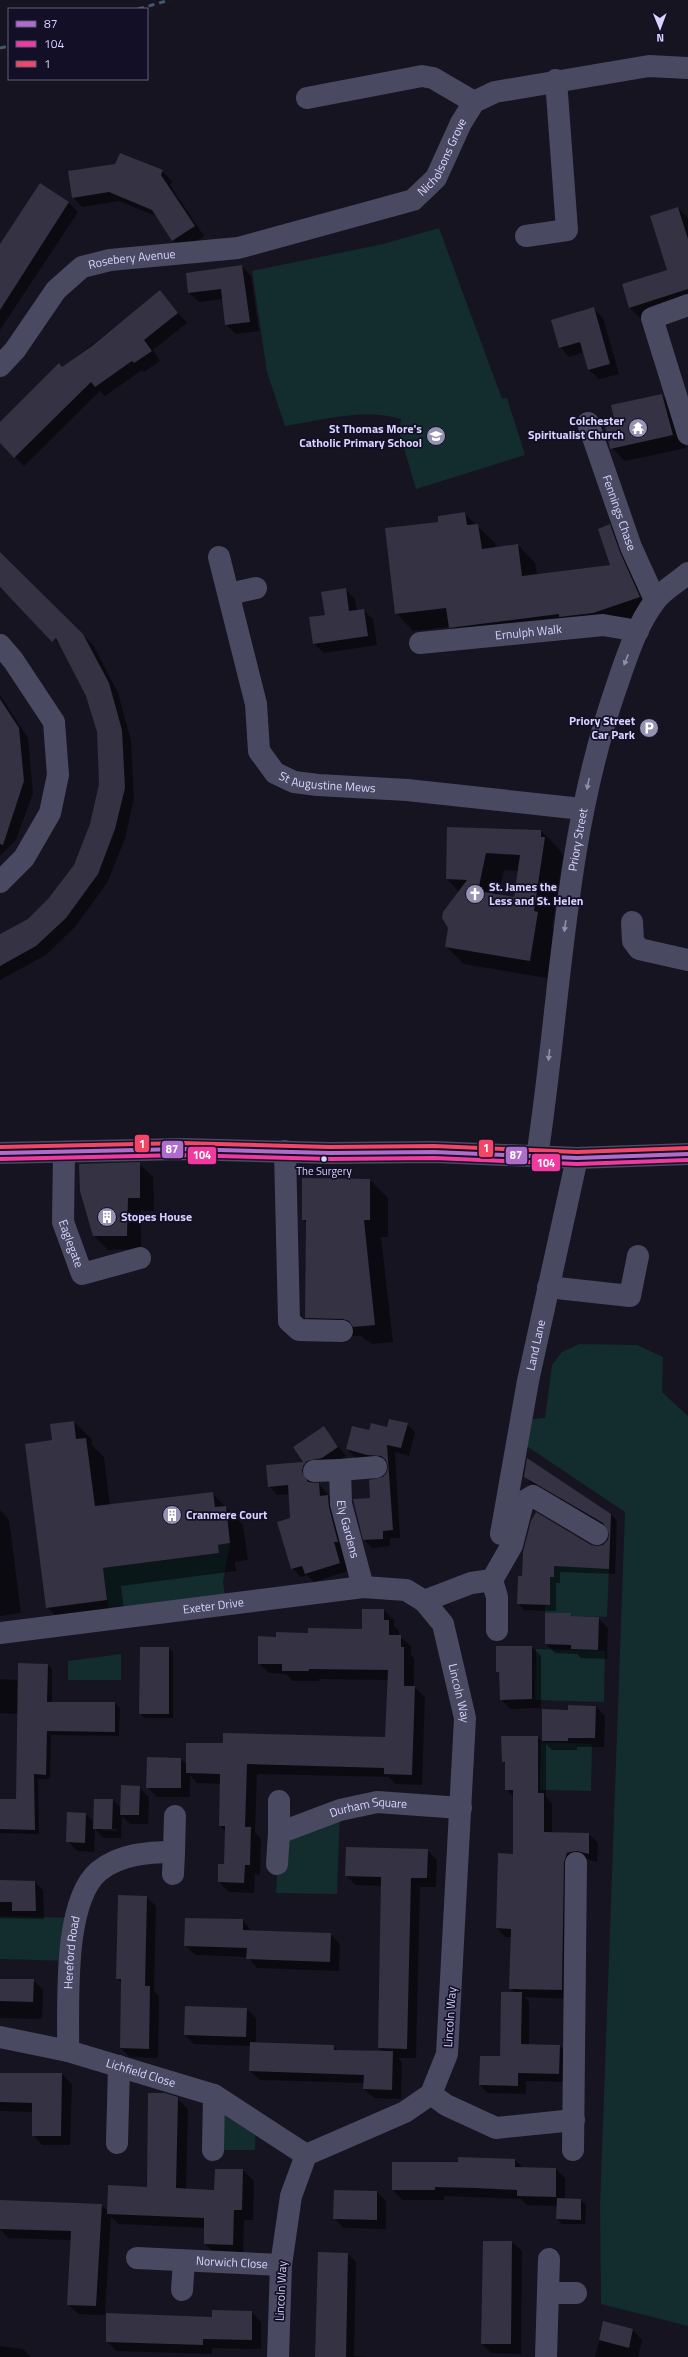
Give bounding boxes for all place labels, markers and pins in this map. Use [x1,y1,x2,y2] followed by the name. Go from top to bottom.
[528,411,625,444] place label: Colchester Spiritualist Church
[627,417,649,439] temple icon: Colchester Spiritualist Church
[299,419,422,452] place label: St Thomas More's Catholic Primary School
[425,425,447,447] school or university icon: St Thomas More's Catholic Primary School
[569,711,636,744] place label: Priory Street Car Park
[638,717,660,739] parking icon: Priory Street Car Park
[489,877,583,910] place label: St. James the Less and St. Helen
[464,883,486,905] church icon: St. James the Less and St. Helen
[319,1154,329,1164] marker: The Surgery
[296,1163,352,1179] place label: The Surgery
[96,1206,118,1228] building icon: Stopes House
[121,1207,192,1226] place label: Stopes House
[161,1504,183,1526] building icon: Cranmere Court
[186,1505,268,1524] place label: Cranmere Court

